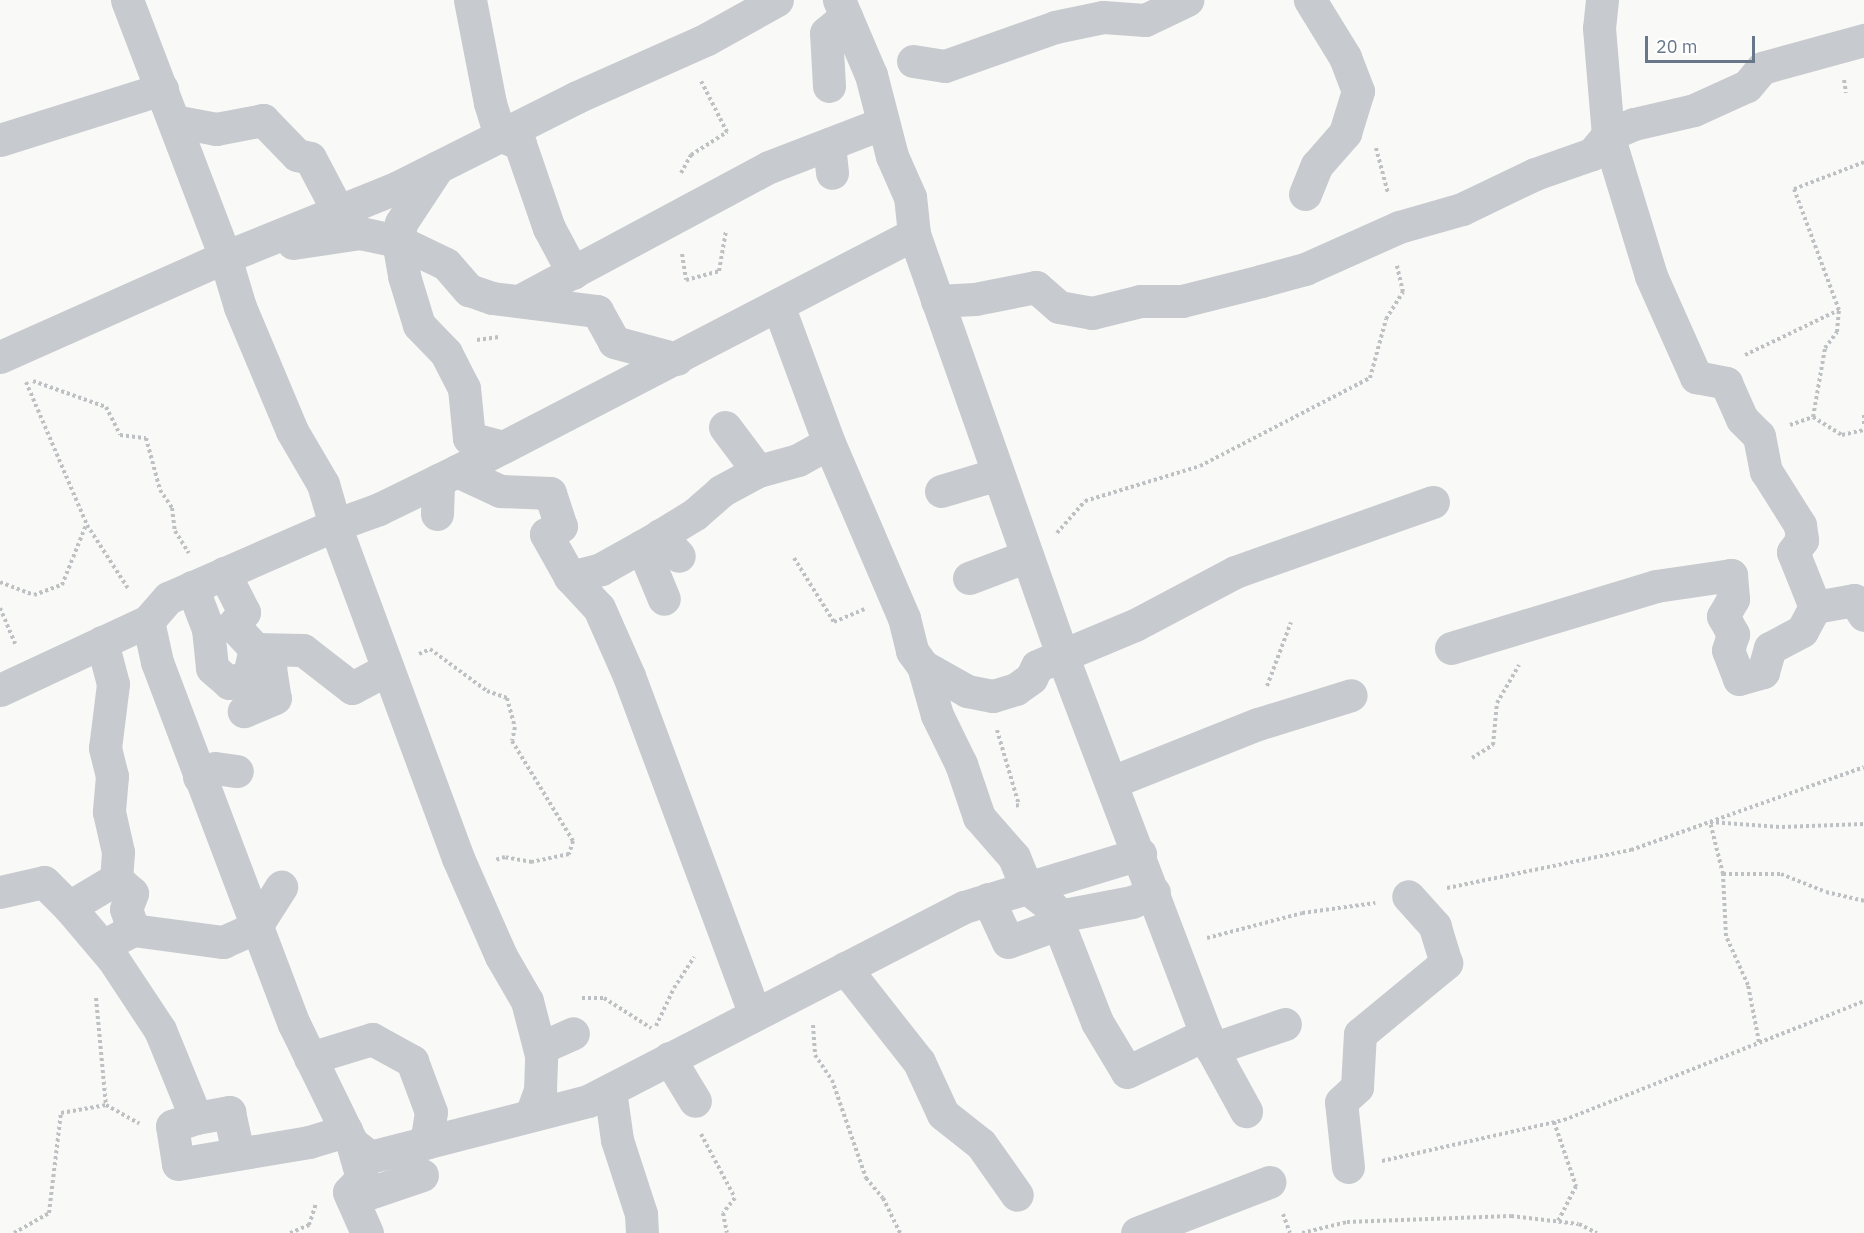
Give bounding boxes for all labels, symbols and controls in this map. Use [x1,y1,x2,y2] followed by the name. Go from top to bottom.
[1648,24,1758,62] scale bar
[1656,35,1698,58] text: 20 m

